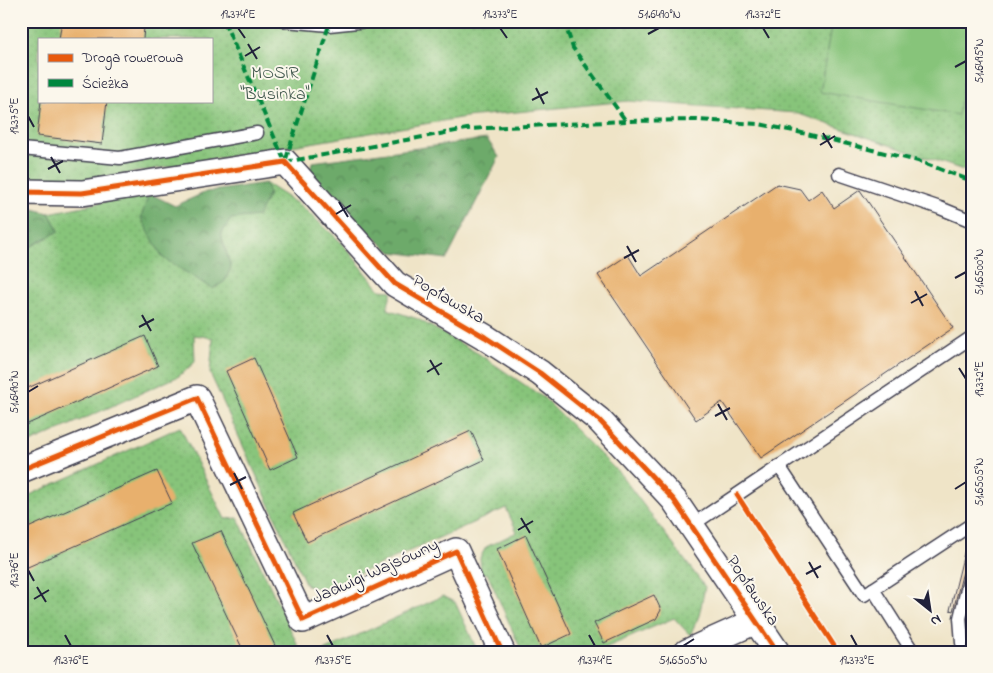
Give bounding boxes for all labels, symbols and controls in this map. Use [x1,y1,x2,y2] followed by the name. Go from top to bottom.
[220,6,256,24] text: 19.374°E
[482,6,518,24] text: 19.373°E
[637,6,681,24] text: 51.6490°N
[745,6,781,24] text: 19.372°E
[38,38,212,102] legend
[971,38,989,84] text: 51.6495°N
[81,47,183,70] text: Droga rowerowa
[240,61,310,108] park label: MOSiR "Businka"
[82,73,129,95] text: Ścieżka
[6,97,24,135] text: 19.375°E
[971,249,989,295] text: 51.6500°N
[407,269,489,331] street label: Popławska
[971,361,989,397] text: 19.372°E
[6,370,24,414] text: 51.6490°N
[971,458,989,506] text: 51.6505°N
[309,532,444,612] street label: Jadwigi Wajsówny
[719,550,785,632] street label: Popławska
[6,552,24,588] text: 19.376°E
[906,586,956,636] north arrow
[926,609,945,631] text: N
[53,652,89,670] text: 19.376°E
[314,652,352,670] text: 19.375°E
[577,652,613,670] text: 19.374°E
[659,652,707,670] text: 51.6505°N
[839,652,875,670] text: 19.373°E

